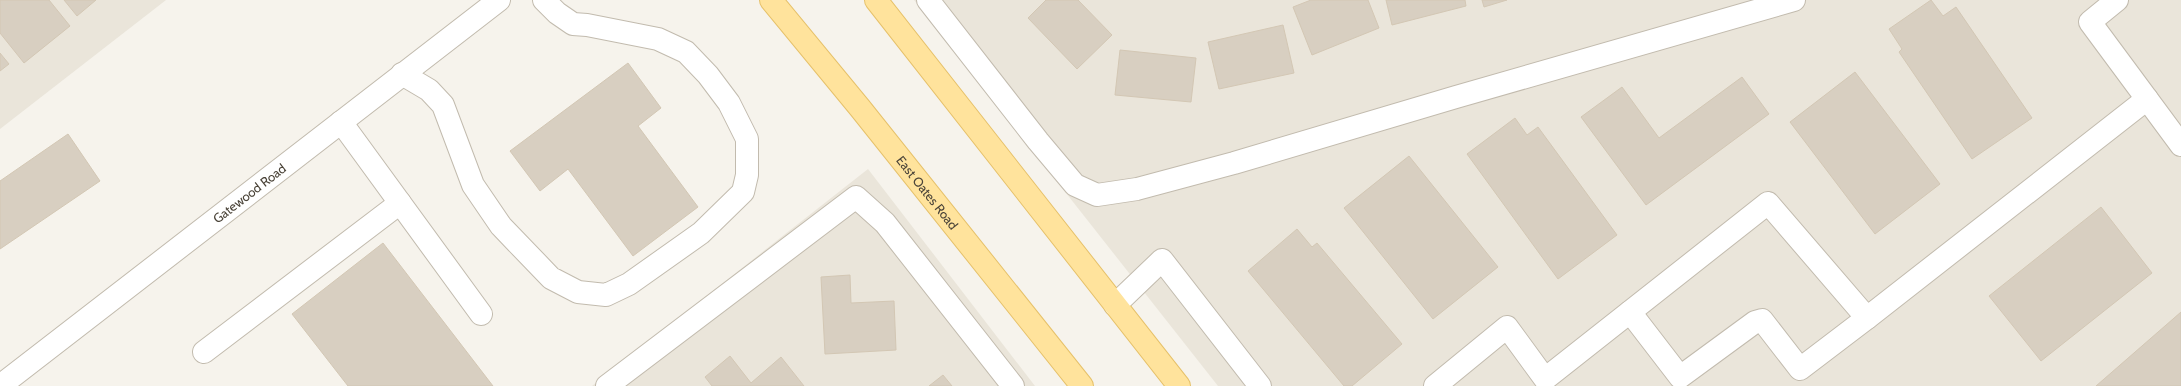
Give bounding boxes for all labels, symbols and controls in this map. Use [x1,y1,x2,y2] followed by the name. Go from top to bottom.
[893,152,962,232] street label: East Oates Road
[209,160,289,226] street label: Gatewood Road

